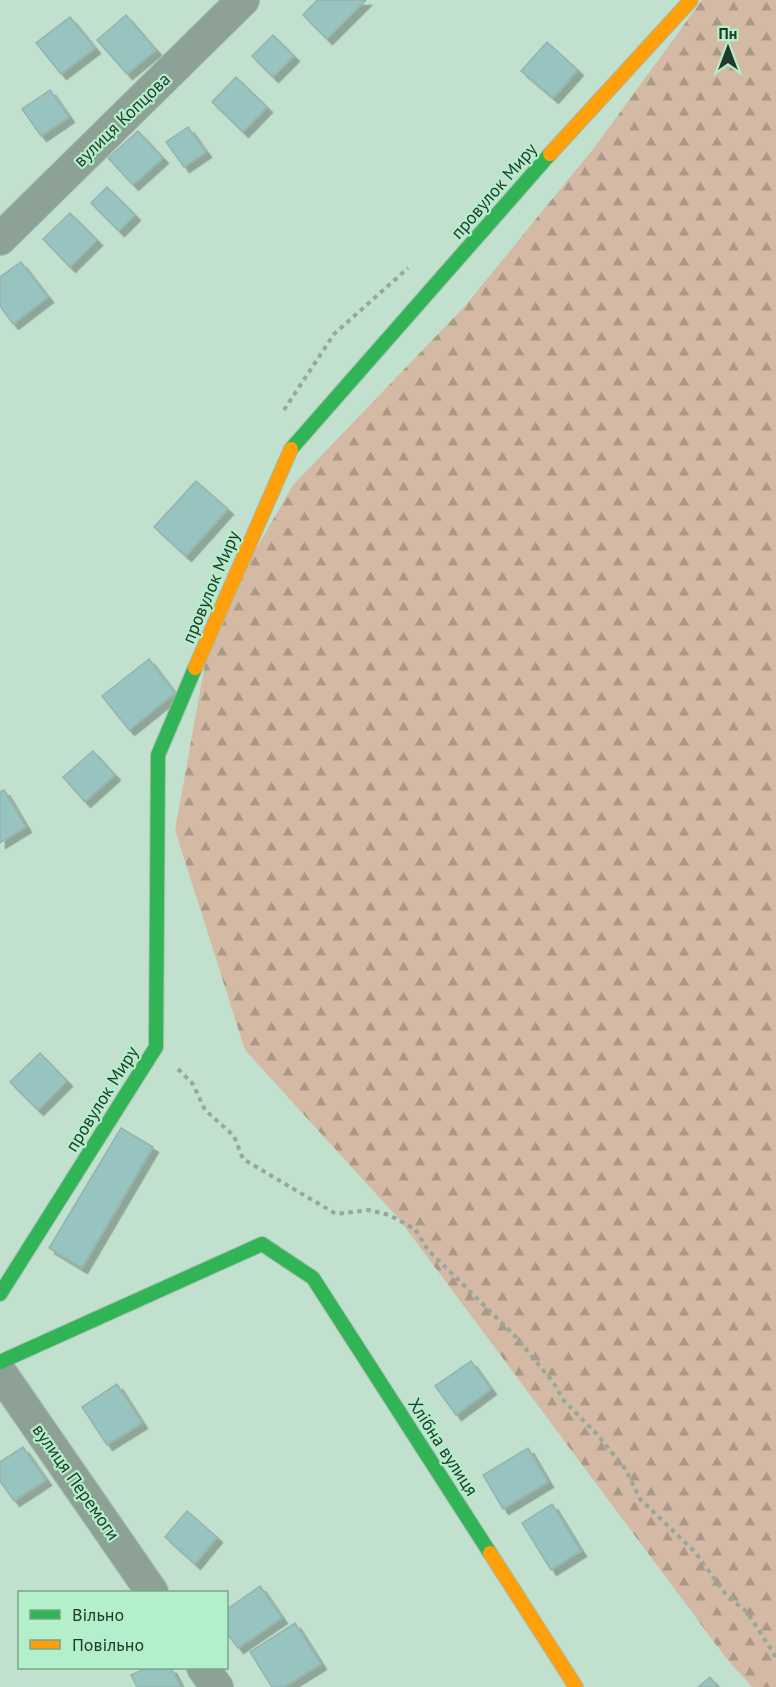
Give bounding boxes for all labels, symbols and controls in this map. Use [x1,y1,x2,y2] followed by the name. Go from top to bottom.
[698,18,758,78] north arrow
[719,23,737,43] text: Пн
[68,68,175,172] street label: вулиця Копцова
[446,137,542,244] street label: провулок Миру
[176,526,245,647] street label: провулок Миру
[60,1041,144,1156] street label: провулок Миру
[403,1393,484,1500] street label: Хлібна вулиця
[28,1419,125,1544] street label: вулиця Перемоги
[18,1591,228,1669] legend
[72,1603,124,1626] text: Вільно
[72,1633,144,1656] text: Повільно

